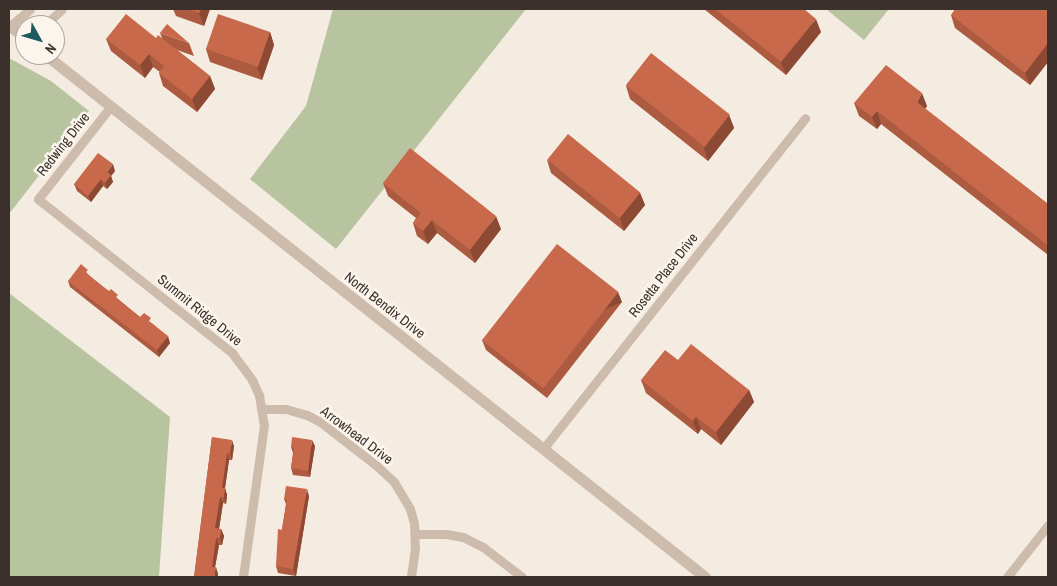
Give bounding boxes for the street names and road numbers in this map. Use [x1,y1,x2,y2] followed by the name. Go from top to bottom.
[33,109,93,179] street label: Redwing Drive
[625,230,701,320] street label: Rosetta Place Drive
[341,268,429,342] street label: North Bendix Drive
[154,271,246,349] street label: Summit Ridge Drive
[318,402,396,468] street label: Arrowhead Drive

